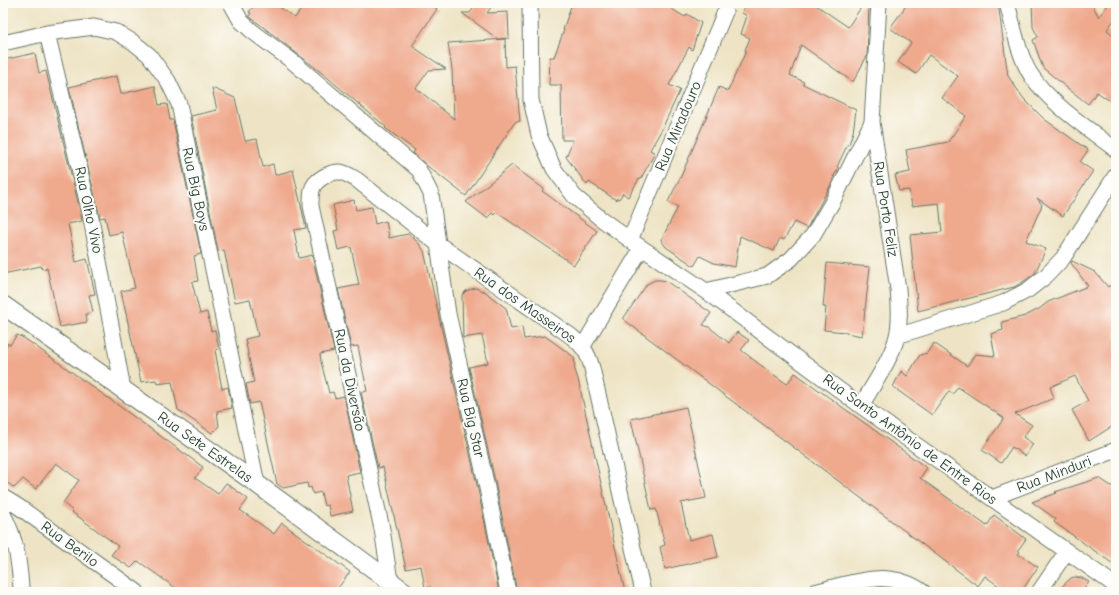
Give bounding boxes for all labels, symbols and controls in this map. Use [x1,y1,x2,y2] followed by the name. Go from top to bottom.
[651,78,705,174] street label: Rua Miradouro
[178,145,214,233] street label: Rua Big Boys
[870,160,902,258] street label: Rua Porto Feliz
[71,165,107,255] street label: Rua Olho Vivo
[471,263,579,347] street label: Rua dos Masseiros
[330,327,370,433] street label: Rua da Diversão
[820,370,1000,508] street label: Rua Santo Antônio de Entre Rios
[453,377,489,459] street label: Rua Big Star
[154,408,256,486] street label: Rua Sete Estrelas
[1014,452,1094,496] street label: Rua Minduri
[38,517,102,571] street label: Rua Berilo

